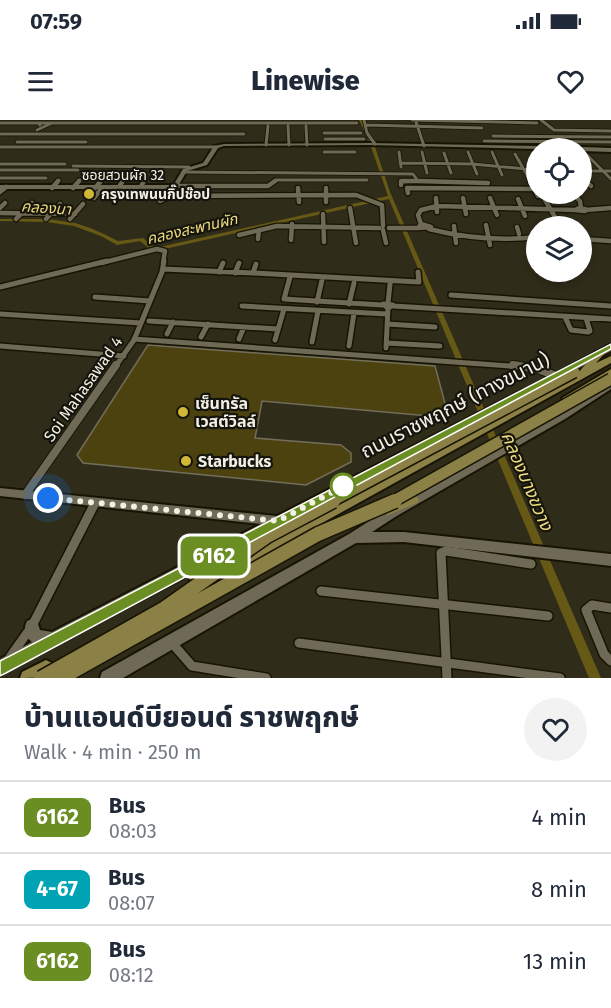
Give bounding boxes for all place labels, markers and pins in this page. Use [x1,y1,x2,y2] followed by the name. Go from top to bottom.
[101,184,210,203] place label: กรุงเทพนนกิ๊ปช๊อป
[82,187,96,201] marker: กรุงเทพนนกิ๊ปช๊อป
[195,394,256,431] place label: เซ็นทรัล เวสต์วิลล์
[176,405,190,419] marker: เซ็นทรัล เวสต์วิลล์
[198,452,271,471] place label: Starbucks
[179,454,193,468] marker: Starbucks
[330,473,356,499] unlabelled marker

